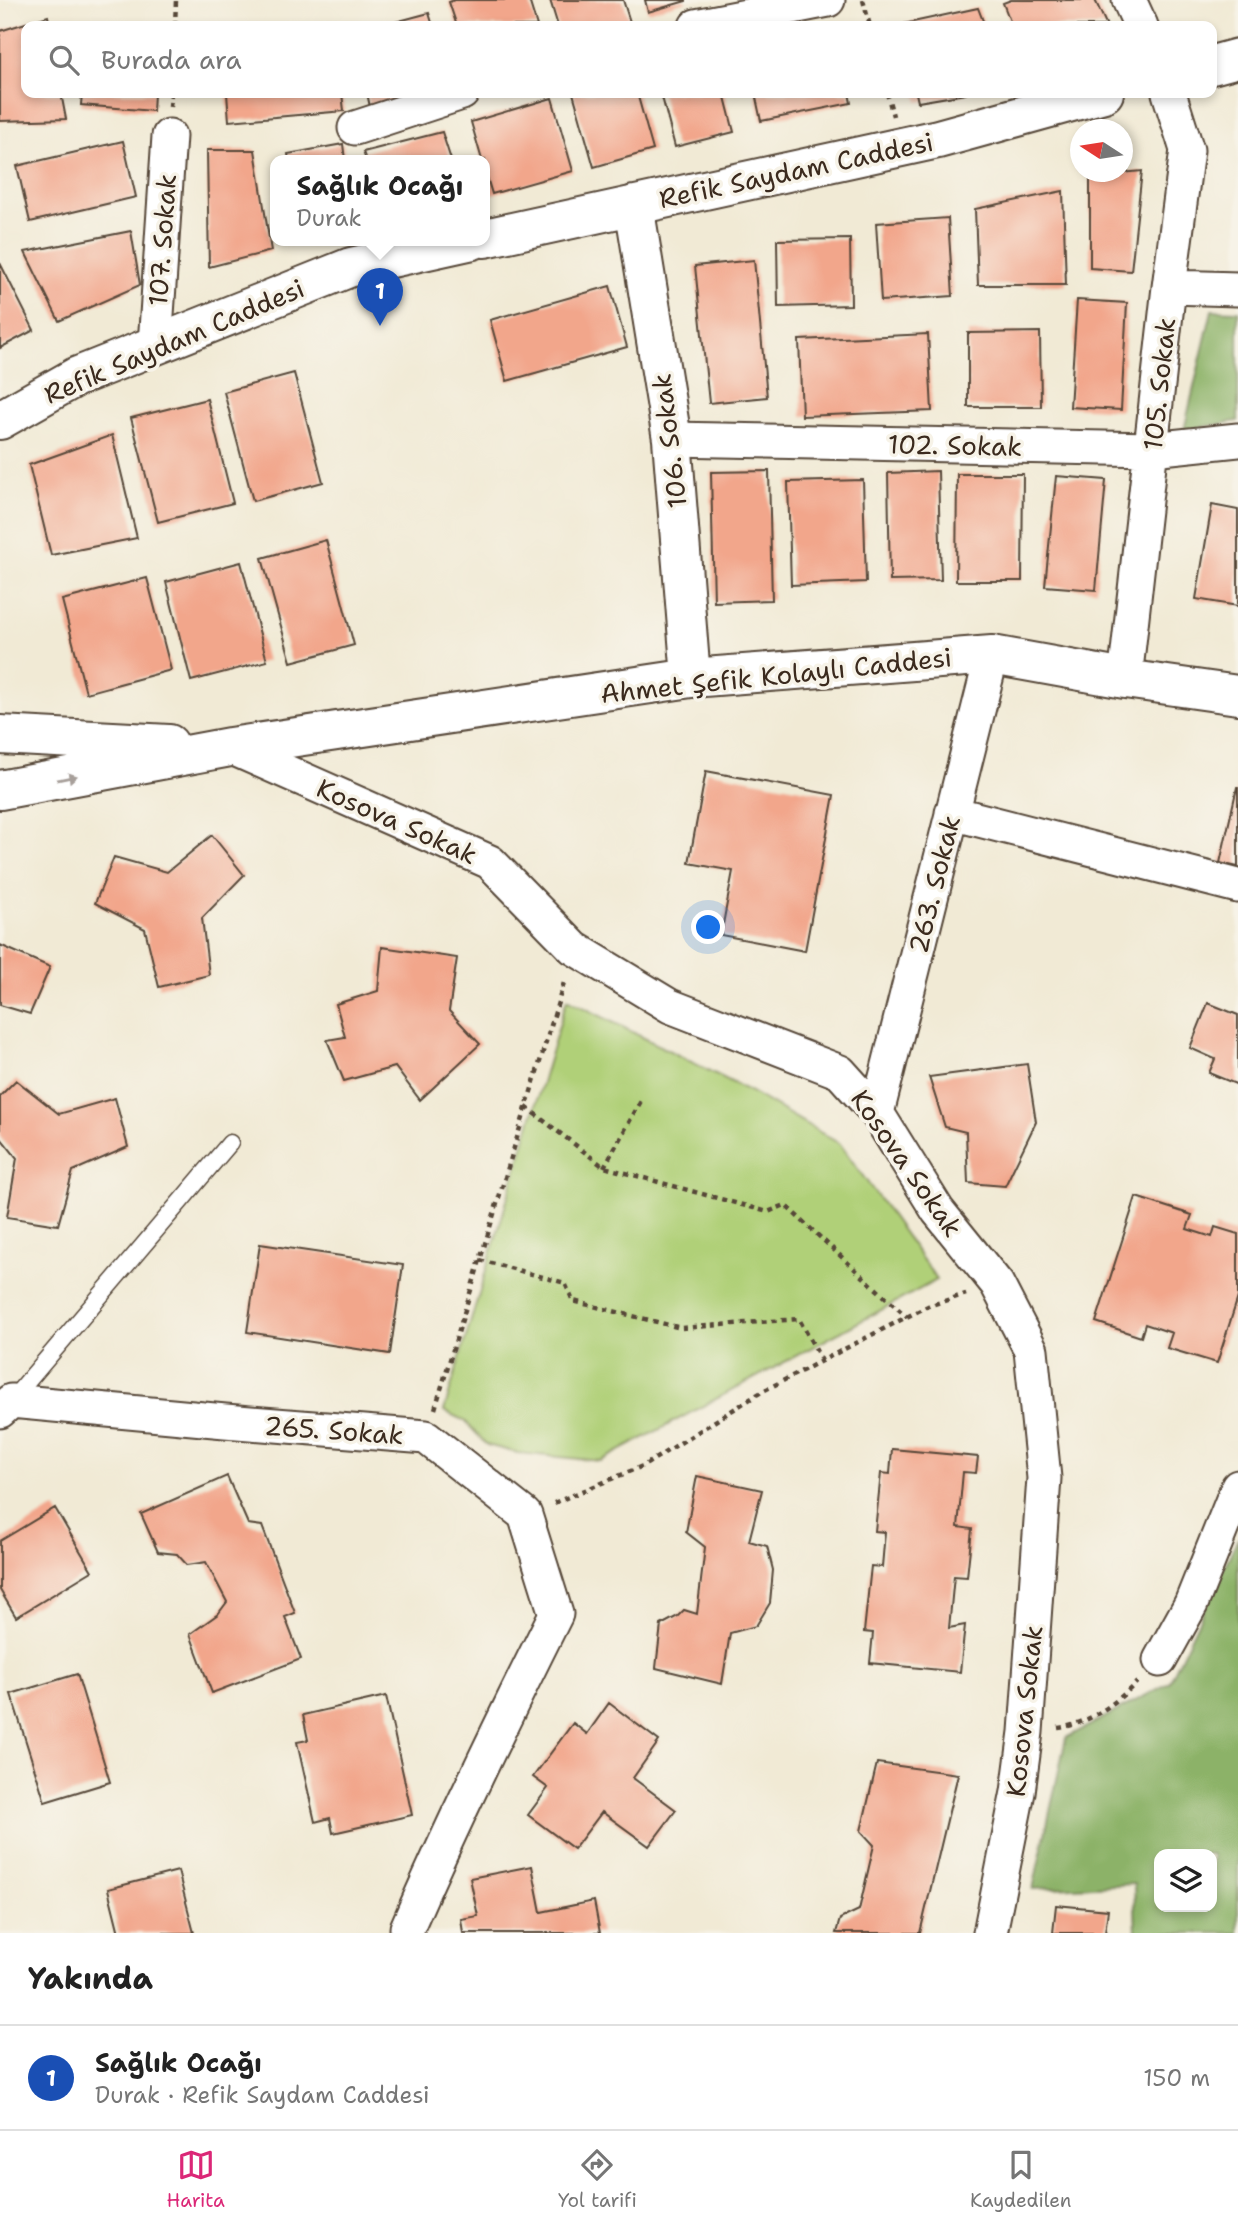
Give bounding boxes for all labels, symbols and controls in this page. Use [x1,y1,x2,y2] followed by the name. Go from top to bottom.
[21,21,1217,98] search box
[45,41,83,79] icon: search
[101,42,242,77] text: Burada ara
[1070,119,1133,182] north arrow
[656,124,936,216] street label: Refik Saydam Caddesi
[270,155,490,246] popup
[297,168,463,203] text: Sağlık Ocağı
[140,173,184,307] street label: 107. Sokak
[297,203,362,233] text: Durak
[357,268,403,326] pin: 1
[39,270,309,412] street label: Refik Saydam Caddesi
[1135,316,1183,452] street label: 105. Sokak
[643,372,695,510] street label: 106. Sokak
[888,426,1022,464] street label: 102. Sokak
[599,639,953,711] street label: Ahmet Şefik Kolaylı Caddesi
[311,770,483,872] street label: Kosova Sokak
[56,772,78,783] one-way arrow
[900,811,968,957] street label: 263. Sokak
[691,910,725,944] your location
[843,1082,971,1244] street label: Kosova Sokak
[263,1408,405,1452] street label: 265. Sokak
[998,1624,1050,1798] street label: Kosova Sokak
[1154,1849,1217,1912] map controls
[1154,1849,1217,1912] button: layers
[28,1958,153,1999] text: Yakında
[95,2045,262,2080] text: Sağlık Ocağı
[46,2063,56,2093] text: 1
[1143,2063,1210,2093] text: 150 m
[95,2080,430,2110] text: Durak · Refik Saydam Caddesi
[167,2146,225,2213] tab: Harita
[558,2146,637,2213] tab: Yol tarifi
[970,2146,1071,2213] tab: Kaydedilen

